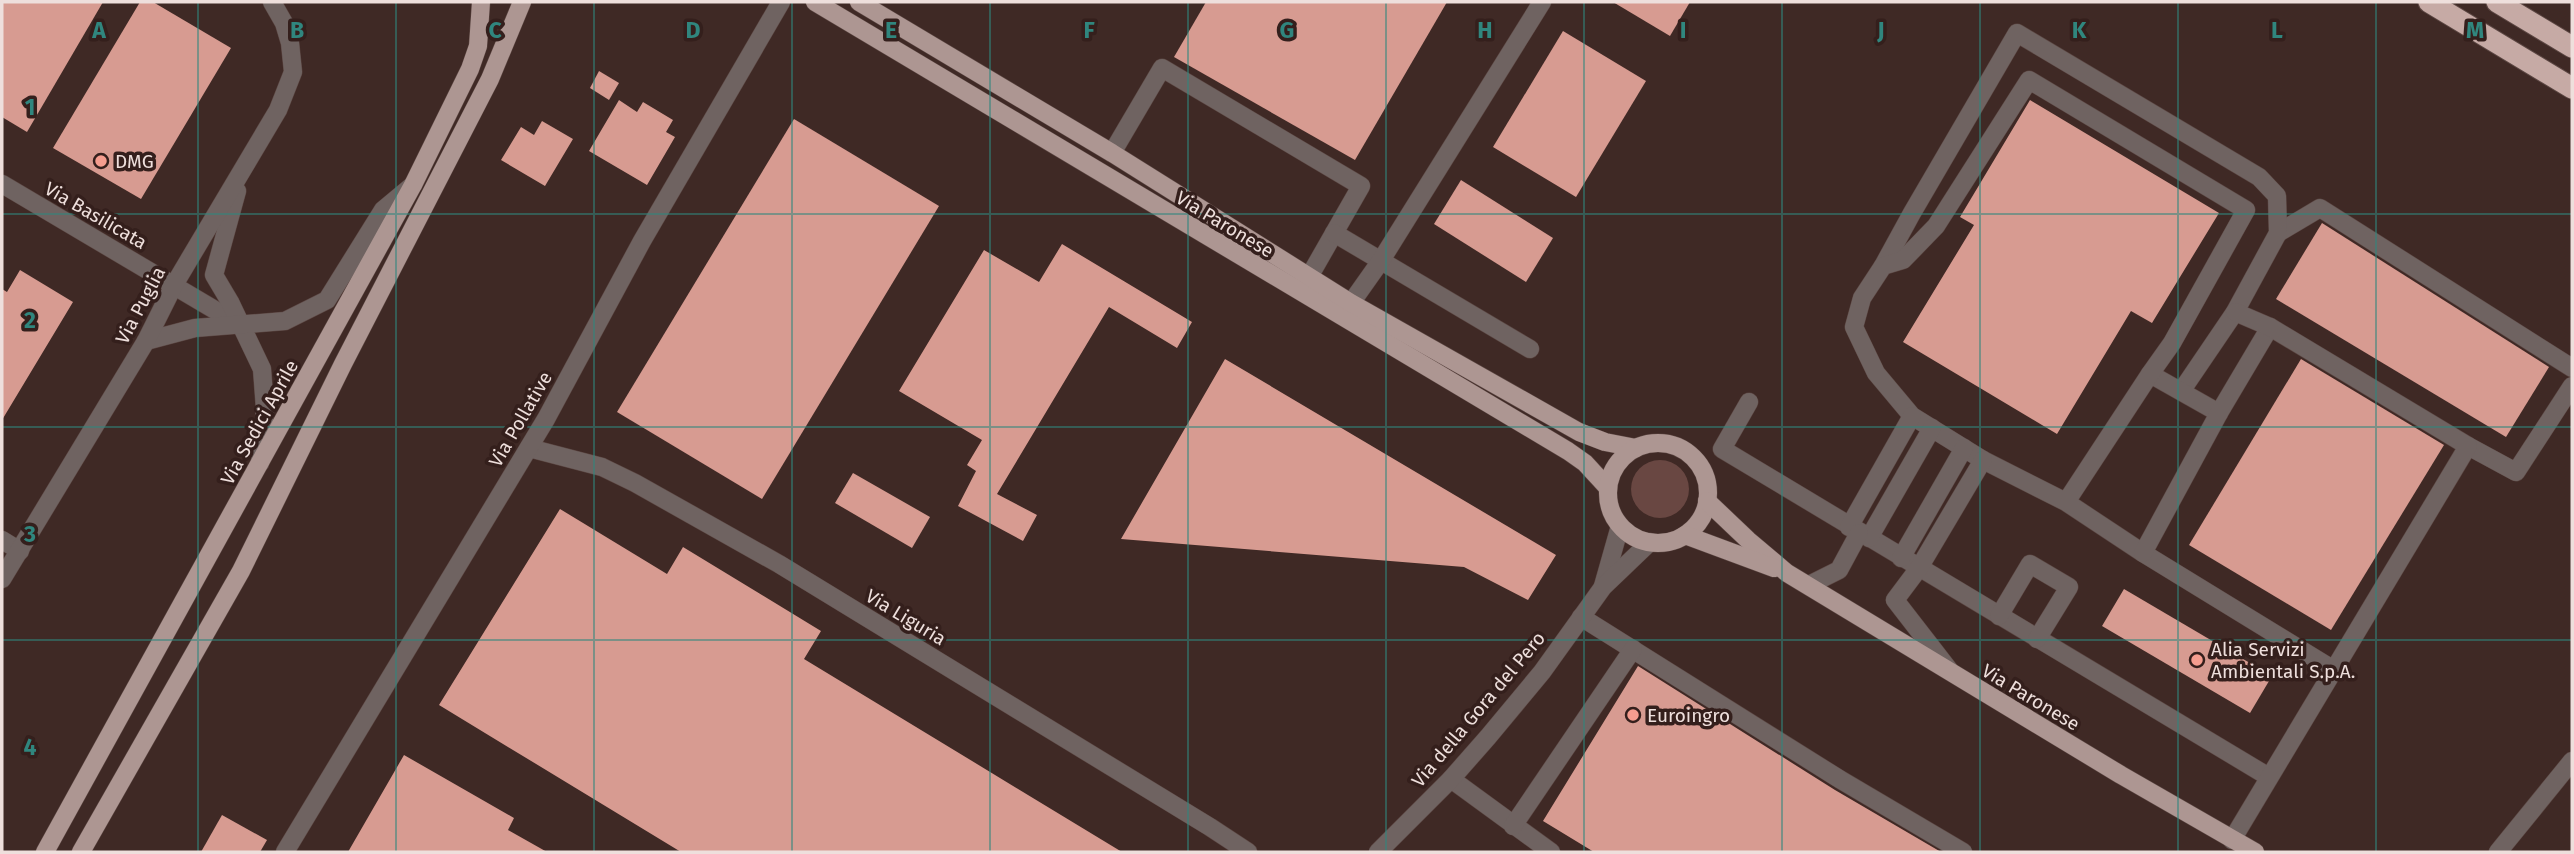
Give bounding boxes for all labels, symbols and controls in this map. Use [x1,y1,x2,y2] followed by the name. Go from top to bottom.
[91,16,106,44] text: A
[290,16,304,44] text: B
[488,16,502,44] text: C
[686,16,701,44] text: D
[885,16,897,44] text: E
[1083,16,1095,44] text: F
[1280,16,1294,44] text: G
[1477,16,1493,44] text: H
[1680,16,1686,44] text: I
[1876,16,1885,44] text: J
[2072,16,2087,44] text: K
[2271,16,2283,44] text: L
[2466,16,2484,44] text: M
[25,93,35,121] text: 1
[115,150,154,173] place label: DMG
[93,153,109,169] marker: DMG
[40,177,151,254] street label: Via Basilicata
[1172,186,1278,263] street label: Via Paronese
[111,263,170,348] street label: Via Puglia
[24,306,36,334] text: 2
[216,356,303,489] street label: Via Sedici Aprile
[484,368,557,471] street label: Via Pollative
[23,520,36,548] text: 3
[861,584,950,650] street label: Via Liguria
[1407,627,1550,792] street label: Via della Gora del Pero
[2211,638,2355,683] place label: Alia Servizi Ambientali S.p.A.
[2189,652,2205,668] marker: Alia Servizi Ambientali S.p.A.
[1978,659,2084,736] street label: Via Paronese
[1647,704,1730,727] place label: Euroingro
[1625,707,1641,723] marker: Euroingro
[24,733,37,761] text: 4

